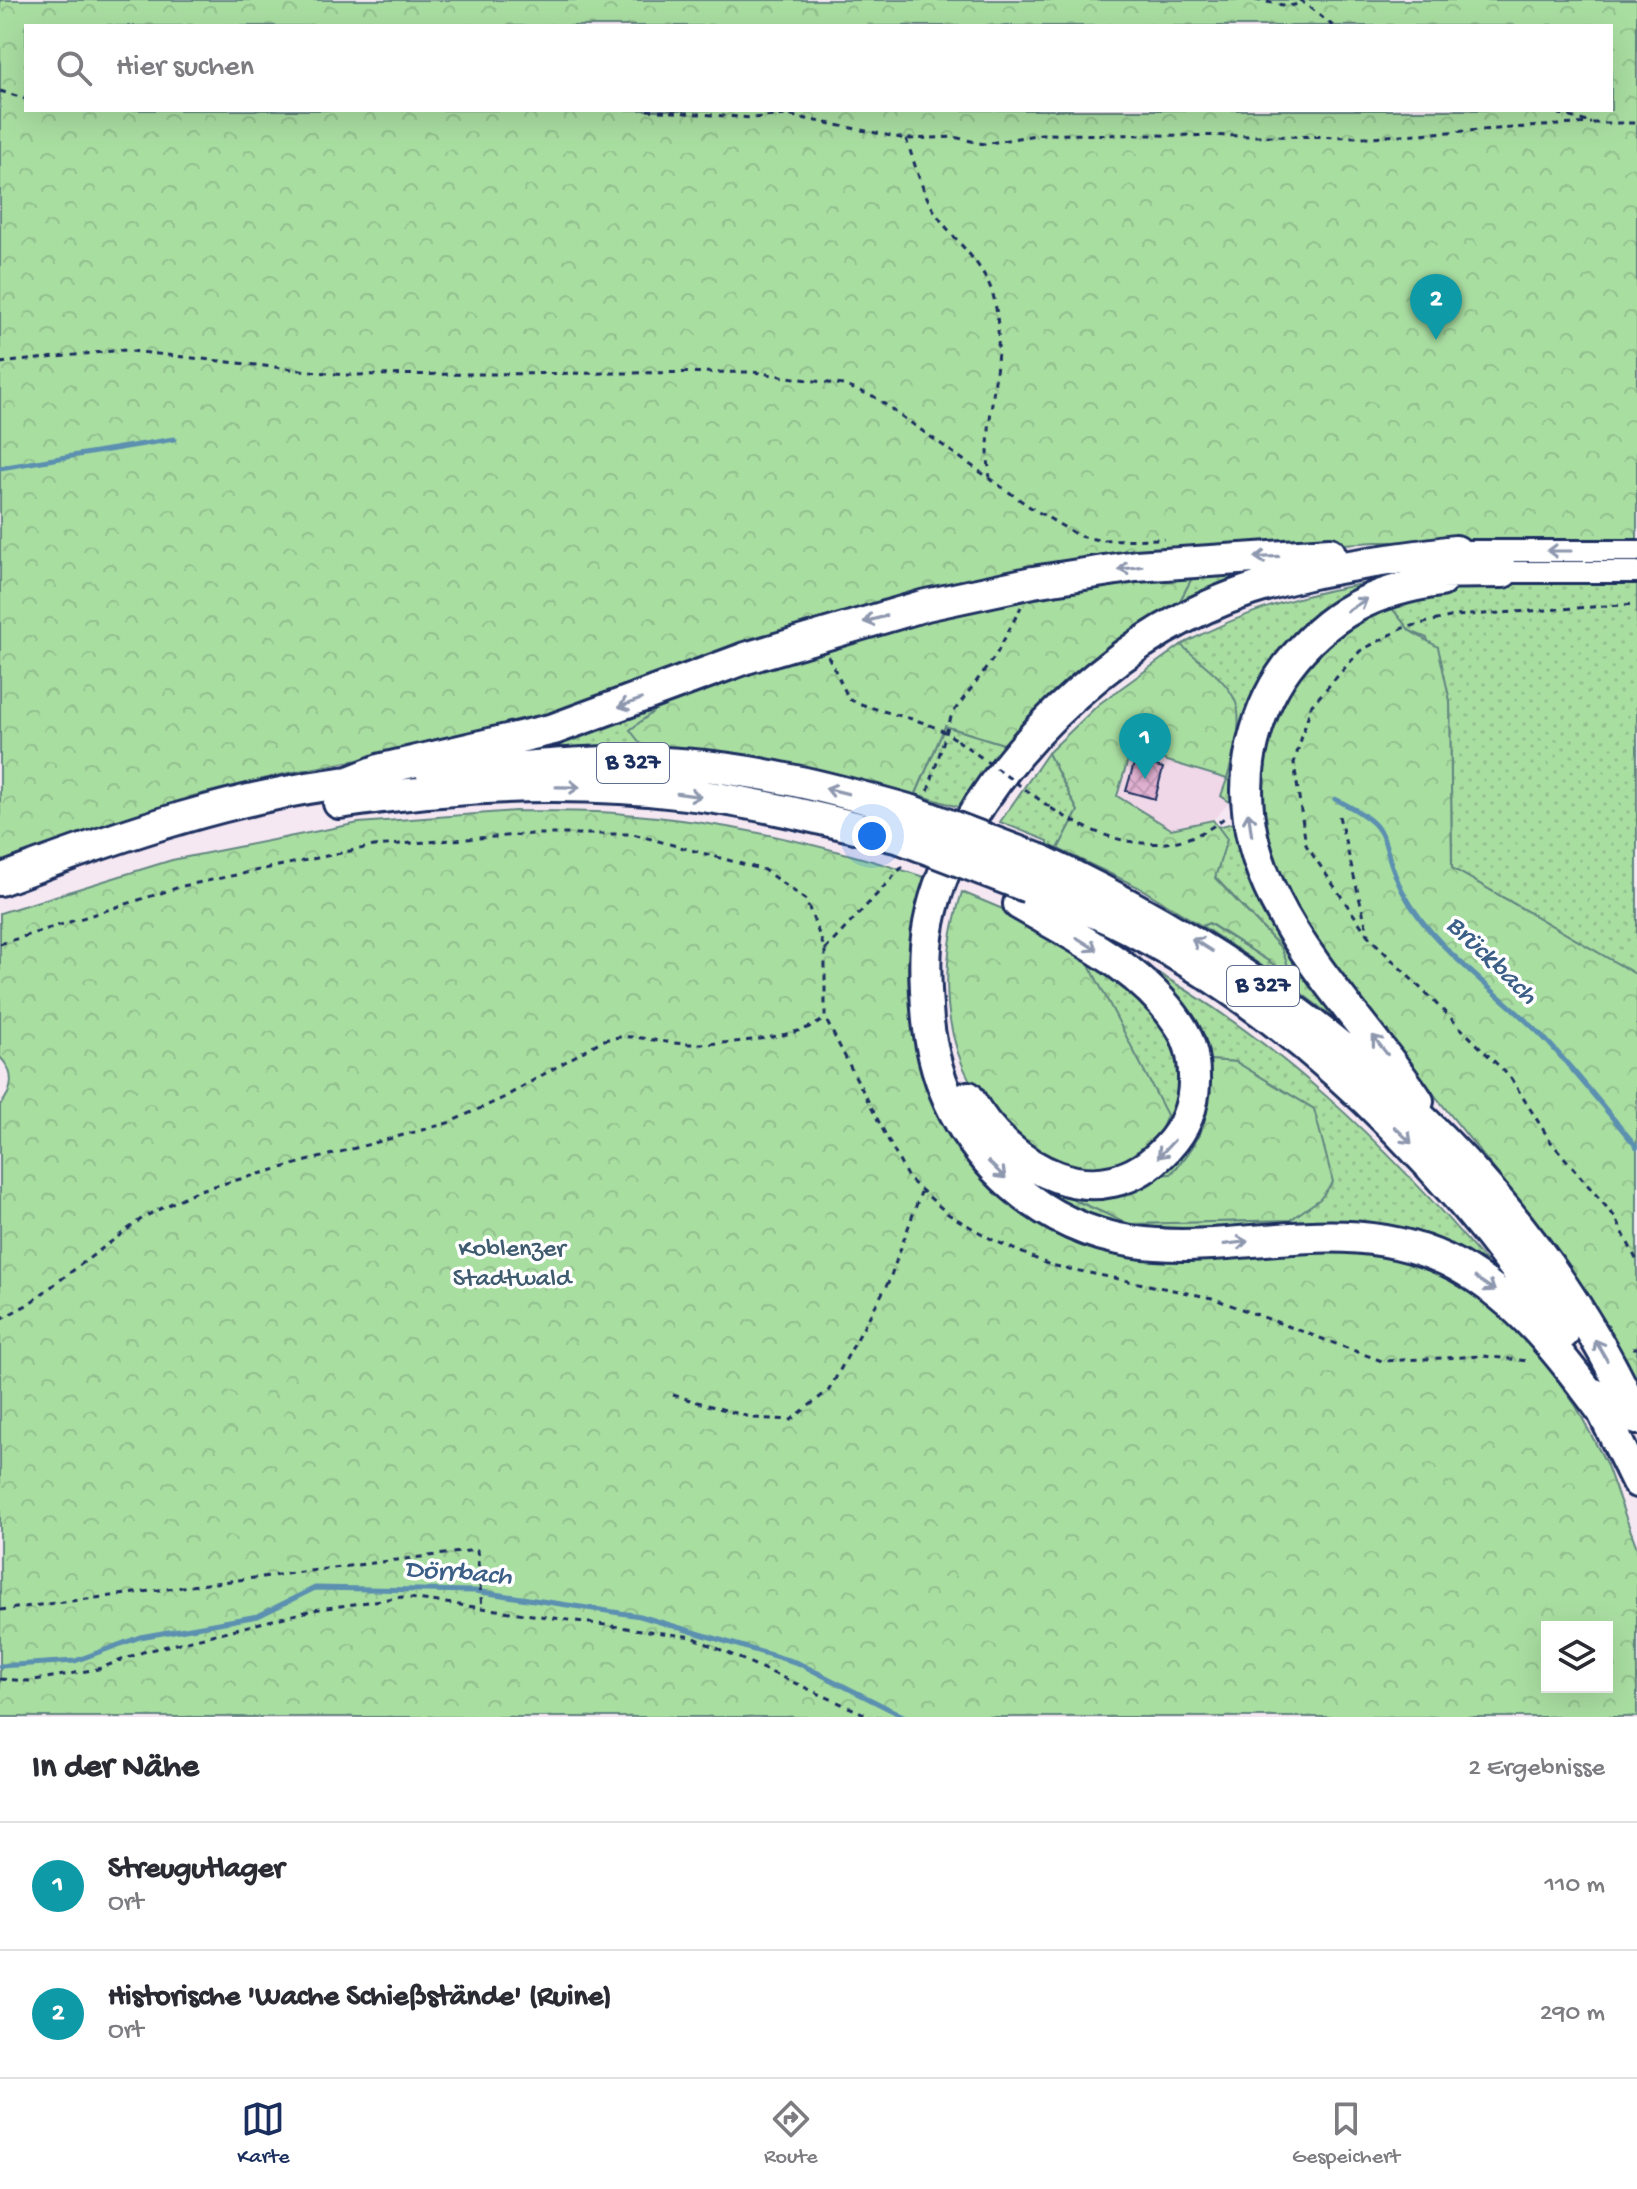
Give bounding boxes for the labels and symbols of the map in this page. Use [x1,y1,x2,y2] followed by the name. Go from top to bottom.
[1410,274,1462,340] pin: 2
[1546,543,1573,559] one-way arrow
[1254,549,1281,564] one-way arrow
[1117,560,1144,575] one-way arrow
[1345,597,1368,613] one-way arrow
[863,612,889,627] one-way arrow
[618,697,643,711] one-way arrow
[1119,713,1171,779] pin: 1
[597,743,669,783] road number: B 327
[554,779,581,794] one-way arrow
[825,782,851,797] one-way arrow
[676,788,701,803] one-way arrow
[1242,812,1257,837] one-way arrow
[852,816,892,856] your location
[1438,909,1544,1013] water label: Brückbach
[1075,935,1097,952] one-way arrow
[1191,937,1214,953] one-way arrow
[1227,966,1299,1006] road number: B 327
[1371,1035,1388,1056] one-way arrow
[1393,1125,1412,1144] one-way arrow
[1157,1139,1176,1158] one-way arrow
[987,1161,1007,1180] one-way arrow
[453,1235,573,1296] park label: Koblenzer Stadtwald
[1223,1235,1248,1250] one-way arrow
[1474,1275,1496,1292] one-way arrow
[1593,1339,1609,1362] one-way arrow
[403,1554,514,1594] water label: Dörrbach

